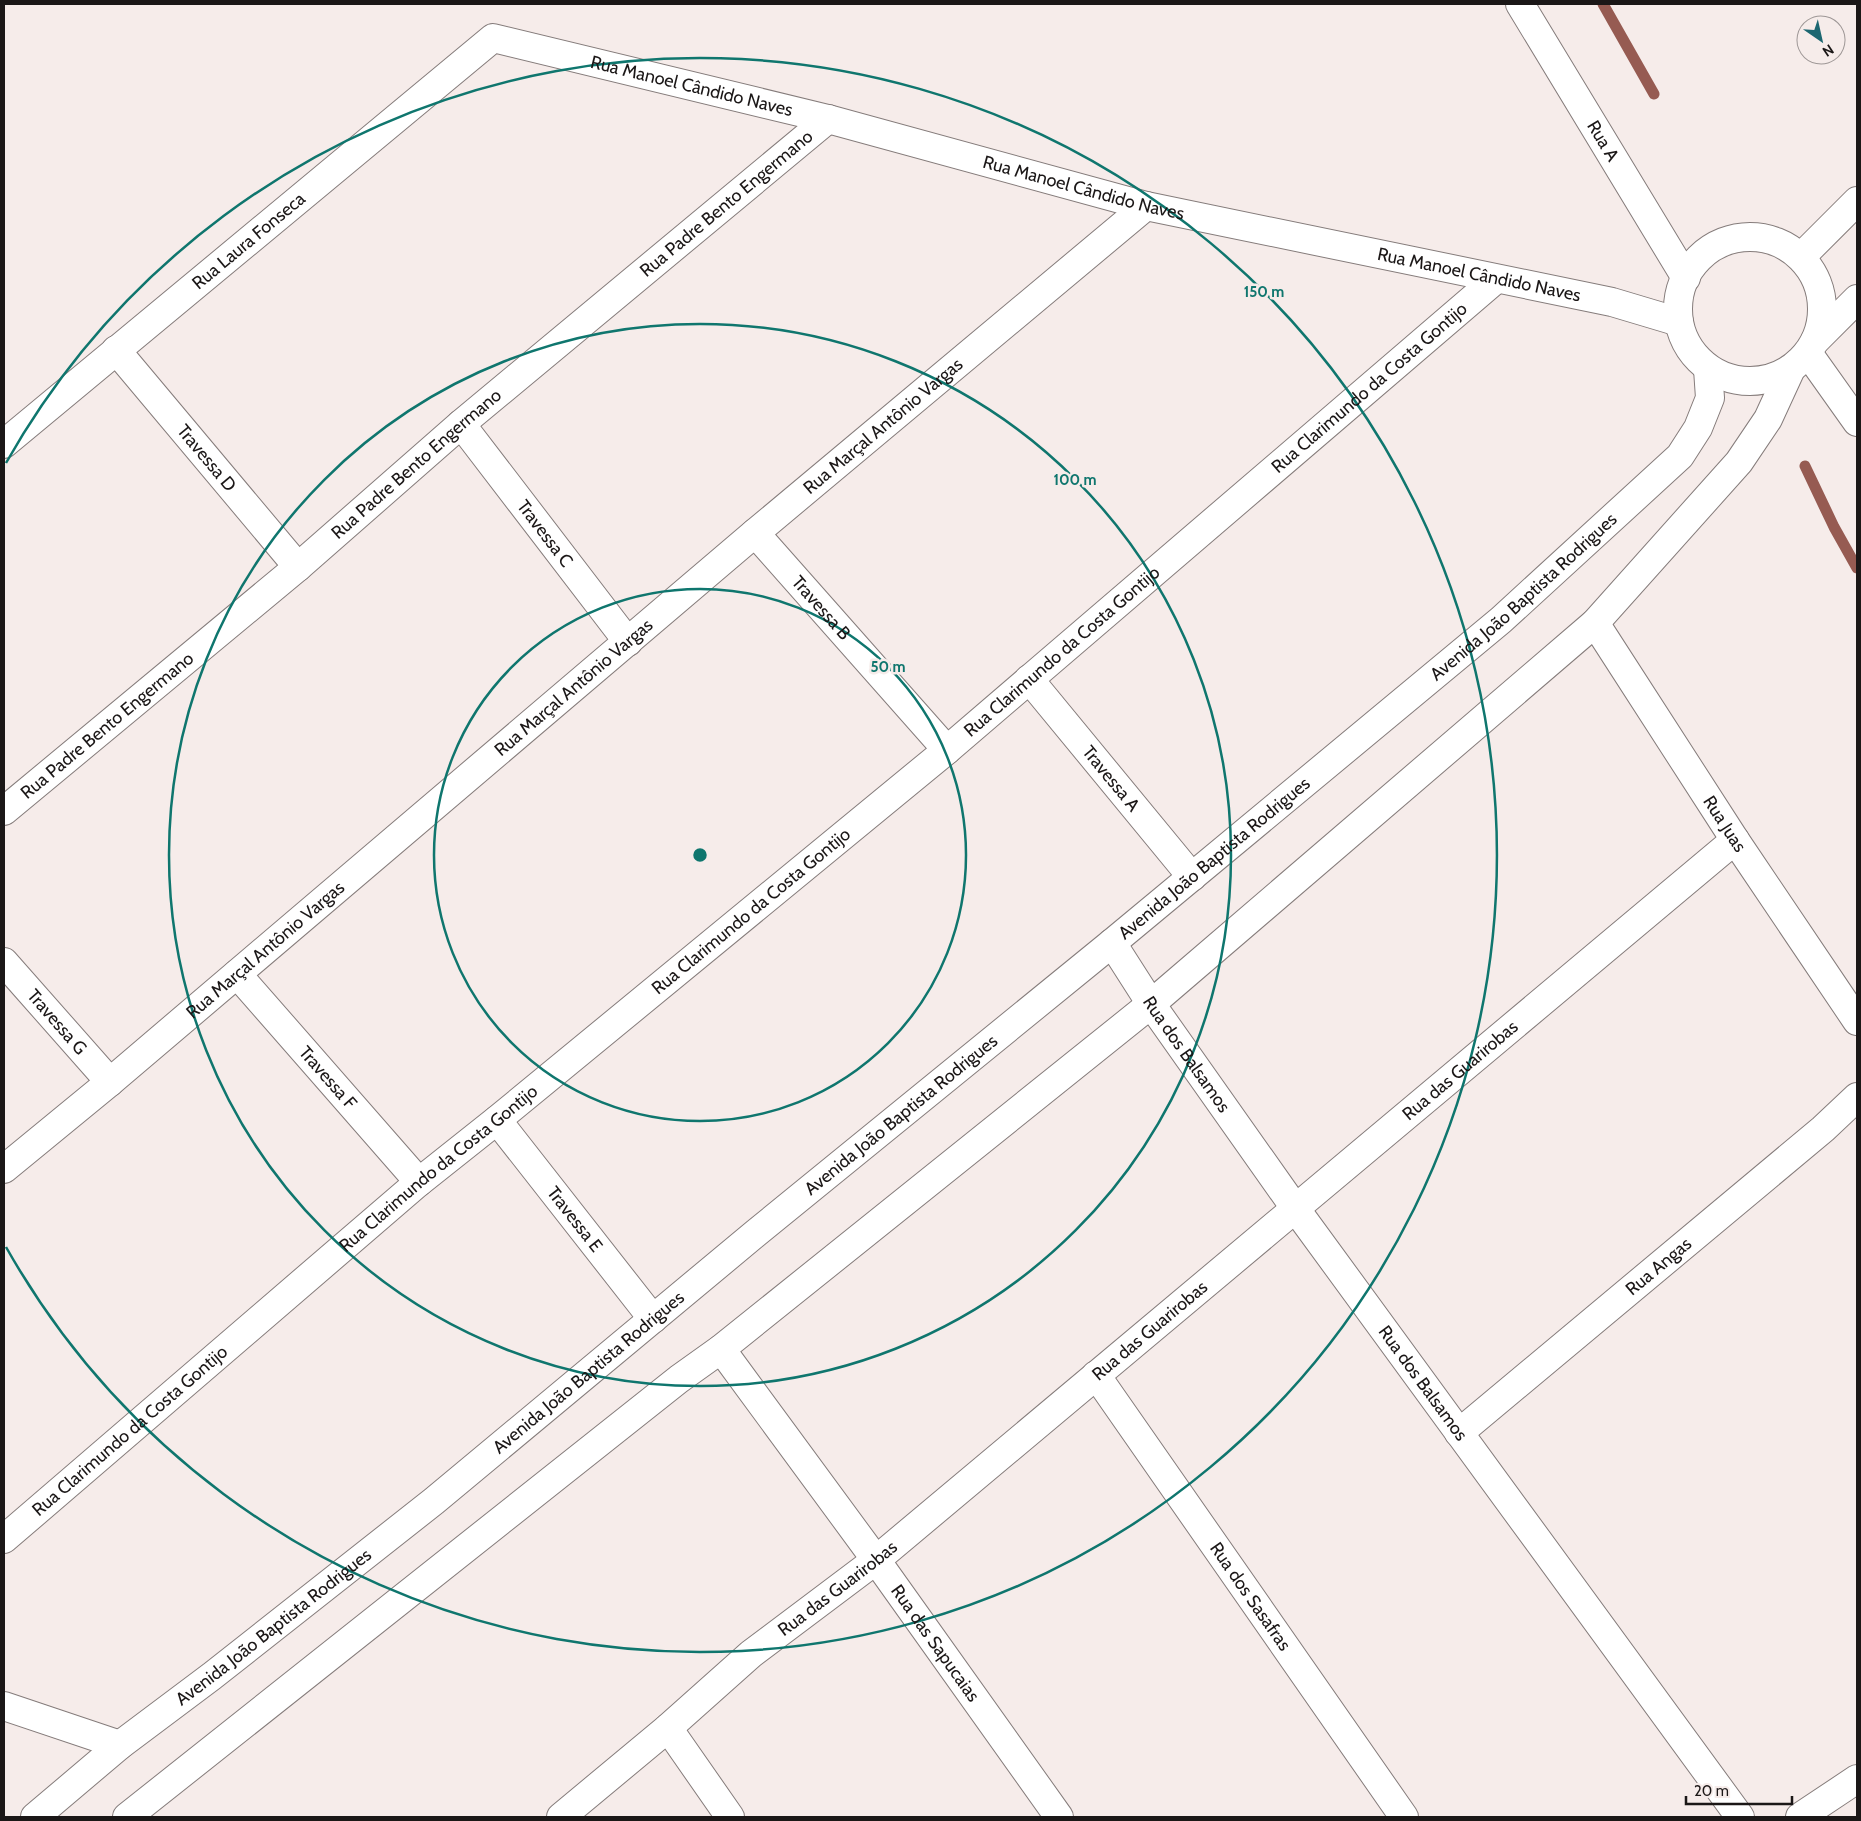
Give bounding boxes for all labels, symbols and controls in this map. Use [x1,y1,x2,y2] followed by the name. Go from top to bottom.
[1796,15,1846,65] north arrow
[1819,41,1837,61] text: N
[588,51,795,121] street label: Rua Manoel Cândido Naves
[1582,116,1624,165] street label: Rua A
[635,125,817,282] street label: Rua Padre Bento Engermano
[981,151,1186,225] street label: Rua Manoel Cândido Naves
[188,187,310,294] street label: Rua Laura Fonseca
[1375,243,1583,306] street label: Rua Manoel Cândido Naves
[1244,283,1284,301] text: 150 m
[1267,298,1472,478] street label: Rua Clarimundo da Costa Gontijo
[799,353,967,499] street label: Rua Marçal Antônio Vargas
[327,384,506,544] street label: Rua Padre Bento Engermano
[172,420,241,496] street label: Travessa D
[1053,471,1097,489] text: 100 m
[512,496,578,571] street label: Travessa C
[1426,508,1622,685] street label: Avenida João Baptista Rodrigues
[960,561,1164,741] street label: Rua Clarimundo da Costa Gontijo
[787,571,856,645] street label: Travessa B
[490,614,657,761] street label: Rua Marçal Antônio Vargas
[16,647,198,804] street label: Rua Padre Bento Engermano
[870,658,906,676] text: 50 m
[1078,741,1144,816] street label: Travessa A
[1114,772,1314,944] street label: Avenida João Baptista Rodrigues
[1698,792,1751,856] street label: Rua Juas
[647,823,855,999] street label: Rua Clarimundo da Costa Gontijo
[691,846,709,864] centre of rings
[182,876,349,1023] street label: Rua Marçal Antônio Vargas
[22,985,92,1059] street label: Travessa G
[1138,992,1235,1117] street label: Rua dos Balsamos
[1398,1016,1522,1125] street label: Rua das Guarirobas
[800,1030,1002,1200] street label: Avenida João Baptista Rodrigues
[294,1042,362,1114] street label: Travessa F
[335,1080,542,1257] street label: Rua Clarimundo da Costa Gontijo
[542,1182,607,1256] street label: Travessa E
[1621,1233,1696,1300] street label: Rua Angas
[1088,1276,1212,1385] street label: Rua das Guarirobas
[488,1287,689,1458] street label: Avenida João Baptista Rodrigues
[1374,1321,1472,1445] street label: Rua dos Balsamos
[28,1341,232,1521] street label: Rua Clarimundo da Costa Gontijo
[774,1536,902,1641] street label: Rua das Guarirobas
[1205,1538,1296,1655] street label: Rua dos Sasafras
[171,1544,376,1710] street label: Avenida João Baptista Rodrigues
[886,1581,984,1706] street label: Rua das Sapucaias
[1686,1774,1792,1806] scale bar
[1694,1782,1729,1800] text: 20 m

